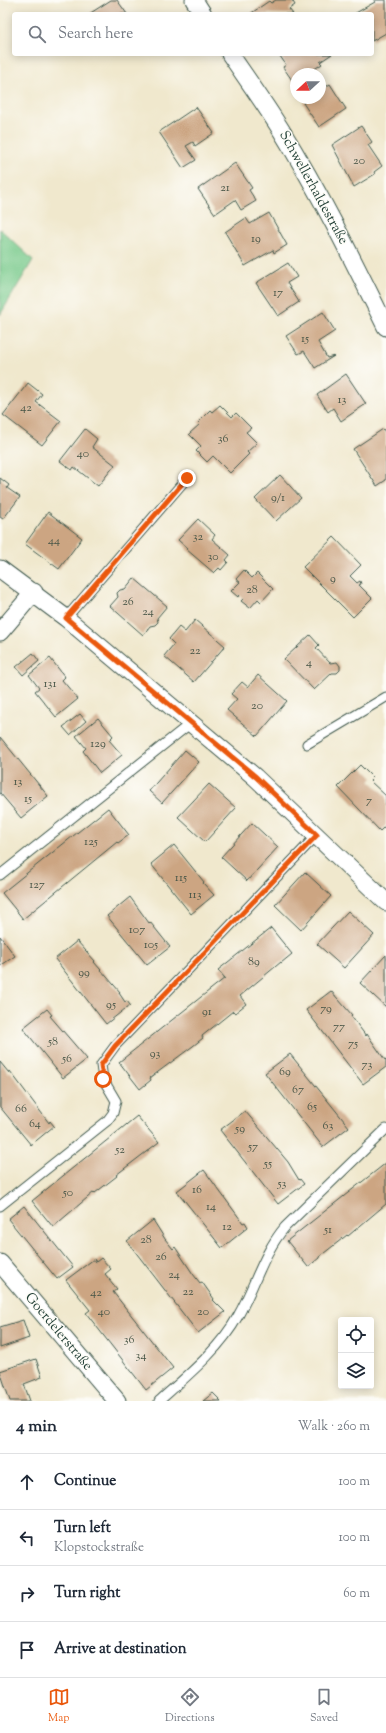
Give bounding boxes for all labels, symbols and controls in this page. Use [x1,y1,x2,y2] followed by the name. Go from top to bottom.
[12,12,374,56] search box
[26,23,48,45] icon: search
[58,24,133,45] text: Search here
[290,68,326,104] north arrow
[273,128,353,248] street label: Schwellerhaldestraße
[353,152,365,170] house number: 20
[220,179,230,197] house number: 21
[251,230,261,248] house number: 19
[273,284,283,302] house number: 17
[301,330,309,348] house number: 15
[338,391,347,409] house number: 13
[20,399,32,417] house number: 42
[218,430,228,448] house number: 36
[77,445,89,463] house number: 40
[178,469,196,487] route end
[271,489,285,507] house number: 9/1
[193,528,204,546] house number: 32
[48,532,60,550] house number: 44
[207,548,219,566] house number: 30
[330,570,336,588] house number: 9
[246,581,258,599] house number: 28
[122,593,134,611] house number: 26
[142,603,154,621] house number: 24
[189,642,201,660] house number: 22
[306,654,312,672] house number: 4
[43,675,57,693] house number: 131
[251,697,263,715] house number: 20
[90,735,106,753] house number: 129
[14,773,23,791] house number: 13
[24,790,32,808] house number: 15
[366,792,372,810] house number: 7
[84,833,98,851] house number: 125
[175,869,187,887] house number: 115
[29,876,45,894] house number: 127
[188,886,202,904] house number: 113
[129,921,145,939] house number: 107
[144,936,158,954] house number: 105
[248,953,260,971] house number: 89
[78,964,90,982] house number: 99
[106,996,116,1014] house number: 95
[320,1000,332,1018] house number: 79
[202,1003,212,1021] house number: 91
[333,1018,345,1036] house number: 77
[47,1033,58,1051] house number: 58
[348,1035,358,1053] house number: 75
[150,1045,160,1063] house number: 93
[61,1050,72,1068] house number: 56
[362,1056,373,1074] house number: 73
[279,1063,291,1081] house number: 69
[94,1070,112,1088] route start
[292,1081,304,1099] house number: 67
[307,1098,317,1116] house number: 65
[15,1100,27,1118] house number: 66
[29,1115,41,1133] house number: 64
[323,1117,334,1135] house number: 63
[234,1120,245,1138] house number: 59
[247,1138,258,1156] house number: 57
[114,1141,125,1159] house number: 52
[263,1155,272,1173] house number: 55
[277,1175,287,1193] house number: 53
[192,1181,202,1199] house number: 16
[62,1184,73,1202] house number: 50
[206,1198,216,1216] house number: 14
[222,1218,232,1236] house number: 12
[323,1221,332,1239] house number: 51
[140,1231,152,1249] house number: 28
[155,1248,167,1266] house number: 26
[168,1266,180,1284] house number: 24
[182,1283,194,1301] house number: 22
[90,1284,102,1302] house number: 42
[19,1289,97,1375] street label: Goerdelerstraße
[98,1303,110,1321] house number: 40
[197,1303,209,1321] house number: 20
[338,1317,374,1389] map controls
[338,1317,374,1353] button: locate
[124,1331,134,1349] house number: 36
[136,1347,146,1365] house number: 34
[338,1353,374,1389] button: layers
[16,1415,57,1439] text: 4 min
[298,1418,370,1436] text: Walk · 260 m
[16,1471,38,1493] icon: ahead
[54,1471,116,1492] text: Continue
[338,1473,370,1491] text: 100 m
[54,1518,111,1539] text: Turn left
[16,1527,38,1549] icon: left
[338,1529,370,1547] text: 100 m
[54,1539,144,1557] text: Klopstockstraße
[16,1583,38,1605] icon: right
[54,1583,120,1604] text: Turn right
[343,1585,370,1603] text: 60 m
[16,1639,38,1661] icon: arrive
[54,1639,187,1660] text: Arrive at destination
[48,1686,70,1726] tab: Map
[165,1686,215,1726] tab: Directions
[310,1686,338,1726] tab: Saved

